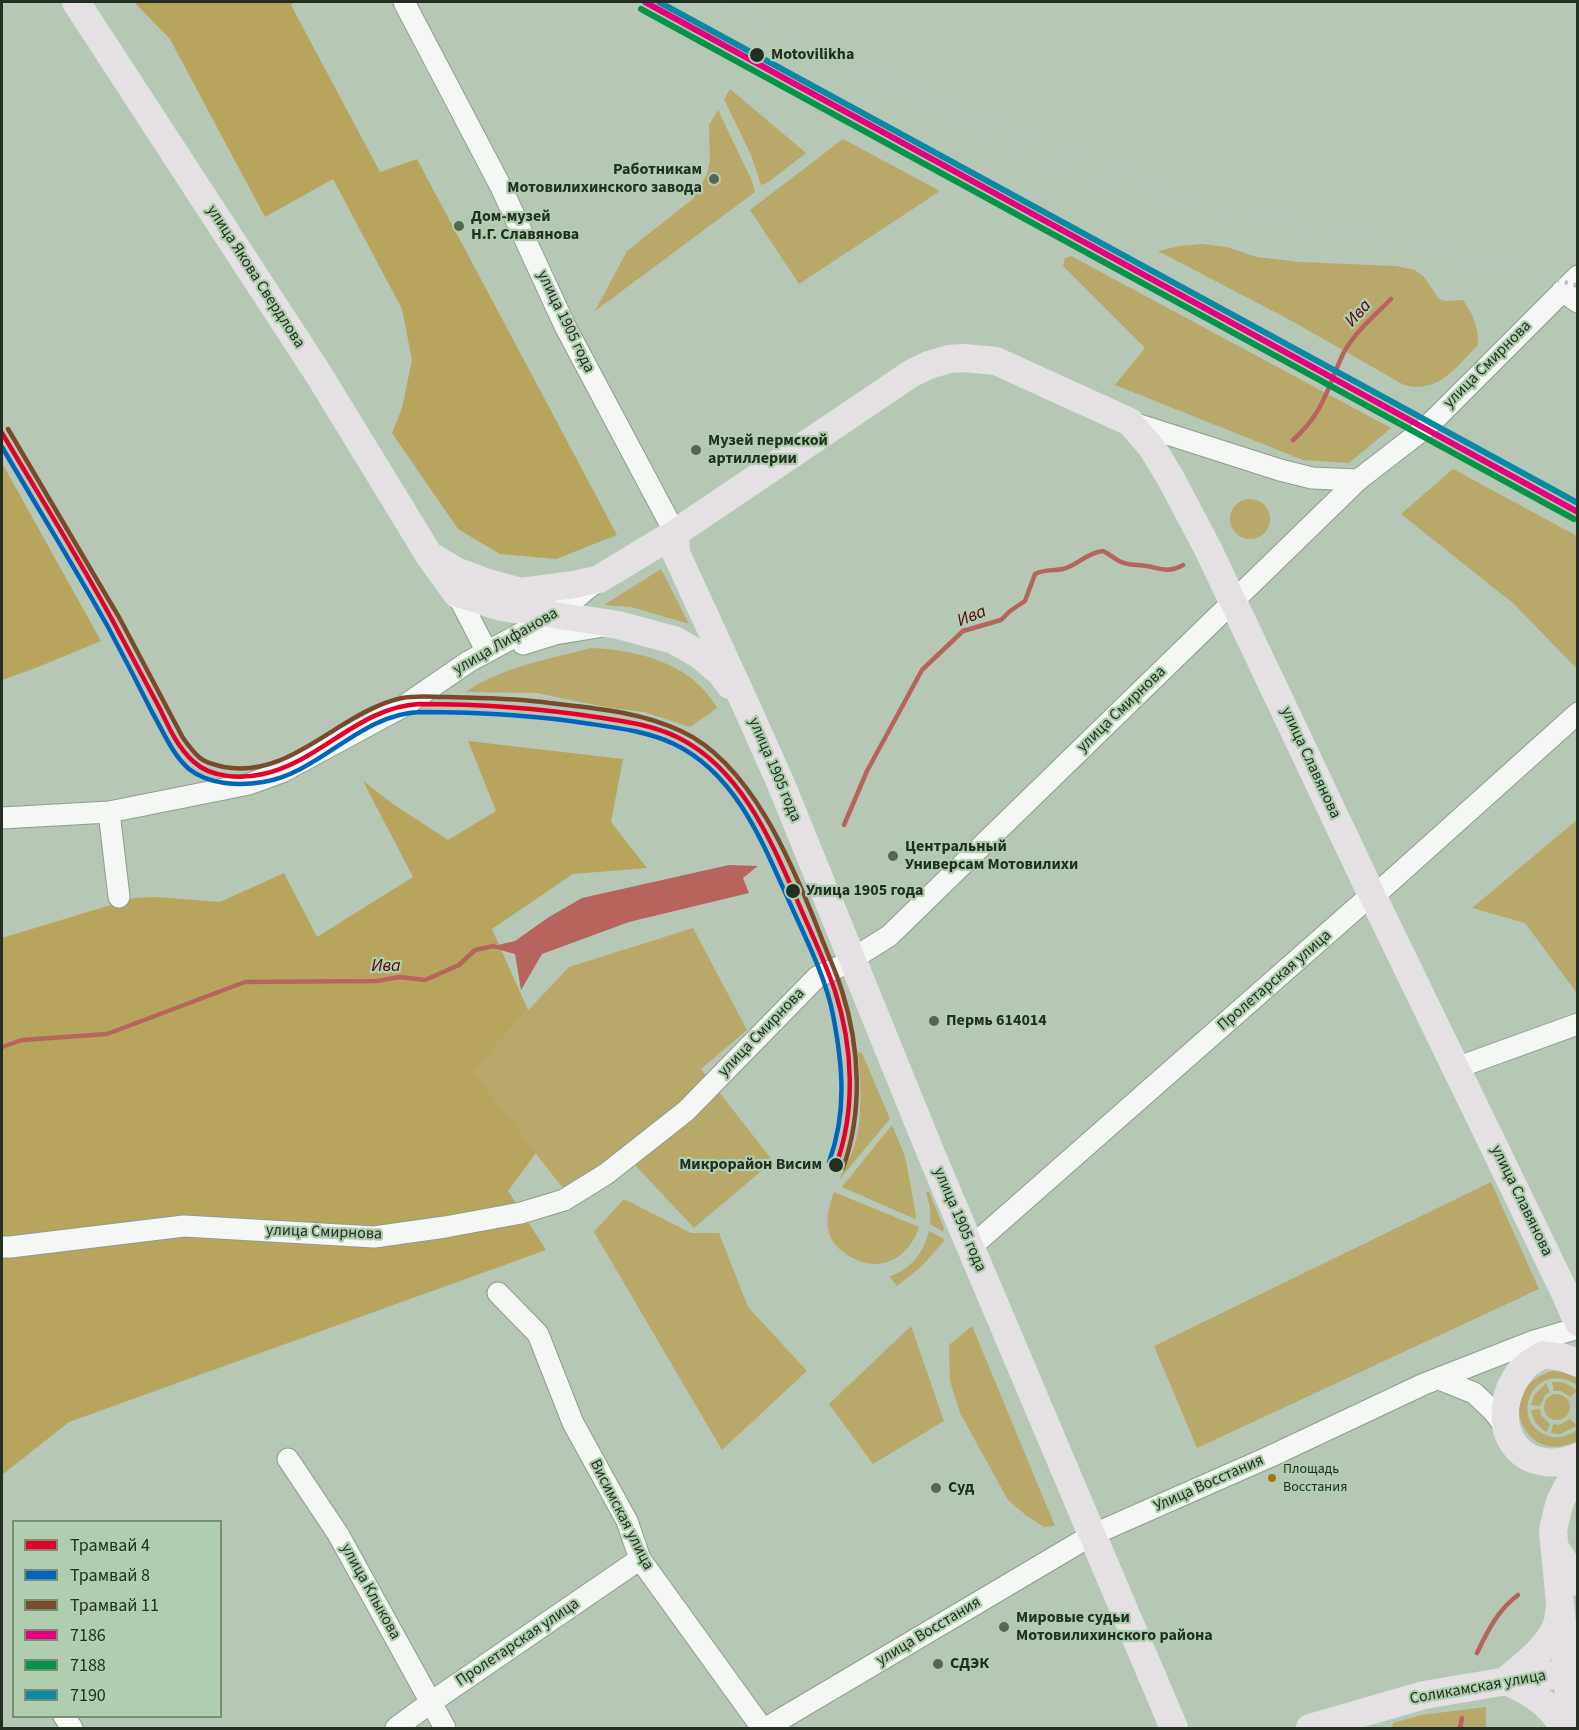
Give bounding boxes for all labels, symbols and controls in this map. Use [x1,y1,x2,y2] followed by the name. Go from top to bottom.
[771,45,854,65] place label: Motovilikha
[748,46,766,64] marker: Motovilikha
[507,160,702,198] place label: Работникам Мотовилихинского завода
[707,172,721,186] marker: Работникам Мотовилихинского завода
[202,202,308,352] street label: улица Якова Свердлова
[471,207,579,245] place label: Дом-музей Н.Г. Славянова
[452,219,466,233] marker: Дом-музей Н.Г. Славянова
[532,268,598,376] street label: улица 1905 года
[1341,296,1377,332] water label: Ива
[1440,317,1536,413] street label: улица Смирнова
[708,431,828,469] place label: Музей пермской артиллерии
[689,443,703,457] marker: Музей пермской артиллерии
[954,601,990,633] water label: Ива
[450,604,562,680] street label: улица Лифанова
[1074,663,1170,757] street label: улица Смирнова
[1276,704,1344,822] street label: улица Славянова
[743,715,805,825] street label: улица 1905 года
[905,837,1078,875] place label: Центральный Универсам Мотовилихи
[886,849,900,863] marker: Центральный Универсам Мотовилихи
[806,881,924,901] place label: Улица 1905 года
[784,882,802,900] marker: Улица 1905 года
[1214,926,1336,1036] street label: Пролетарская улица
[371,956,401,978] water label: Ива
[715,985,809,1081] street label: улица Смирнова
[946,1011,1047,1031] place label: Пермь 614014
[927,1014,941,1028] marker: Пермь 614014
[1486,1142,1556,1260] street label: улица Славянова
[679,1155,822,1175] place label: Микрорайон Висим
[827,1156,845,1174] marker: Микрорайон Висим
[928,1165,990,1275] street label: улица 1905 года
[266,1221,382,1245] street label: улица Смирнова
[1151,1451,1267,1517] street label: Улица Восстания
[585,1457,657,1573] street label: Висимская улица
[1283,1462,1347,1494] place label: Площадь Восстания
[1266,1472,1278,1484] marker: Площадь Восстания
[948,1478,974,1498] place label: Суд
[929,1481,943,1495] marker: Суд
[12,1520,222,1718] legend
[70,1533,150,1558] text: Трамвай 4
[336,1541,404,1643] street label: улица Клыкова
[70,1563,150,1588] text: Трамвай 8
[70,1593,159,1618] text: Трамвай 11
[873,1593,985,1671] street label: улица Восстания
[453,1595,583,1691] street label: Пролетарская улица
[1016,1608,1213,1646] place label: Мировые судьи Мотовилихинского района
[997,1620,1011,1634] marker: Мировые судьи Мотовилихинского района
[70,1623,106,1648] text: 7186
[70,1653,106,1678] text: 7188
[950,1654,989,1674] place label: СДЭК
[931,1657,945,1671] marker: СДЭК
[1408,1667,1548,1709] street label: Соликамская улица
[70,1683,106,1708] text: 7190

